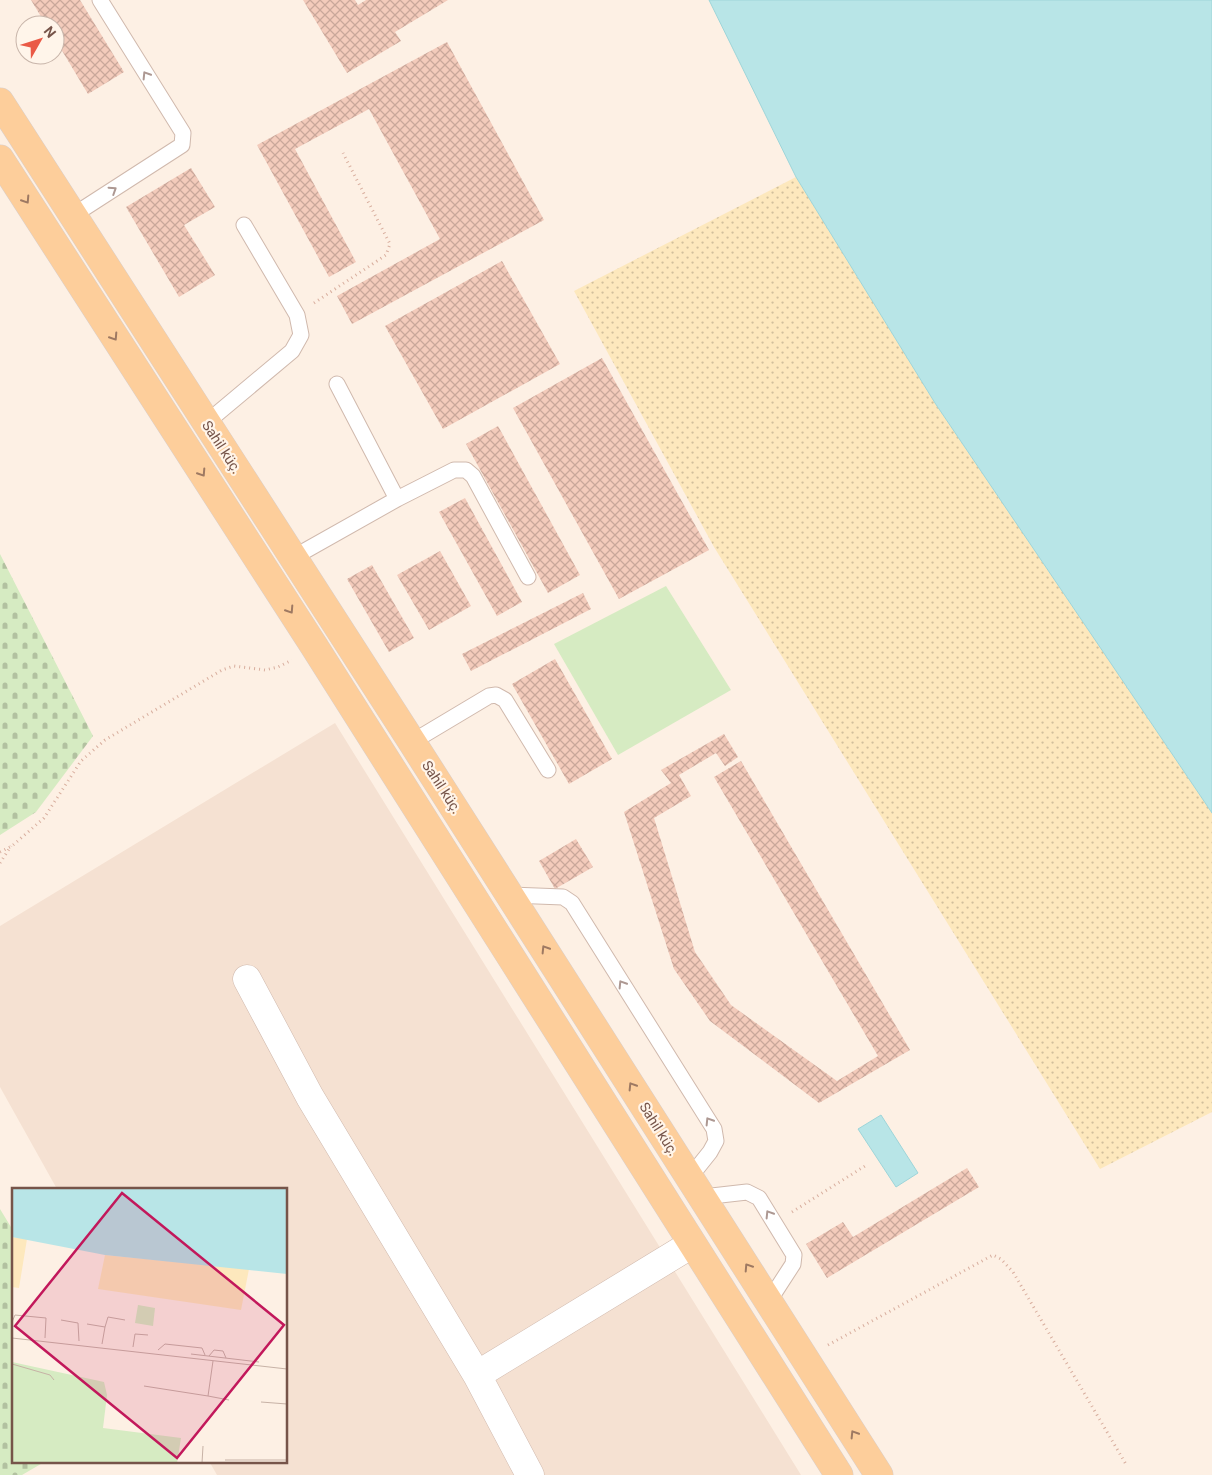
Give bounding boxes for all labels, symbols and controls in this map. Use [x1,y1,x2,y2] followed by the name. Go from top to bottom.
[15,15,65,65] north arrow
[41,23,59,41] text: N
[143,71,153,80] one-way arrow
[108,186,117,196] one-way arrow
[20,195,30,204] one-way arrow
[108,331,118,340] one-way arrow
[199,418,245,476] street label: Sahil küç.
[196,468,206,477] one-way arrow
[284,604,294,613] one-way arrow
[419,758,465,816] street label: Sahil küç.
[541,945,551,954] one-way arrow
[619,980,629,989] one-way arrow
[628,1082,638,1091] one-way arrow
[636,1099,682,1159] street label: Sahil küç.
[706,1118,715,1127] one-way arrow
[12,1188,288,1462] inset map
[765,1210,775,1219] one-way arrow
[744,1263,754,1272] one-way arrow
[850,1430,860,1439] one-way arrow

